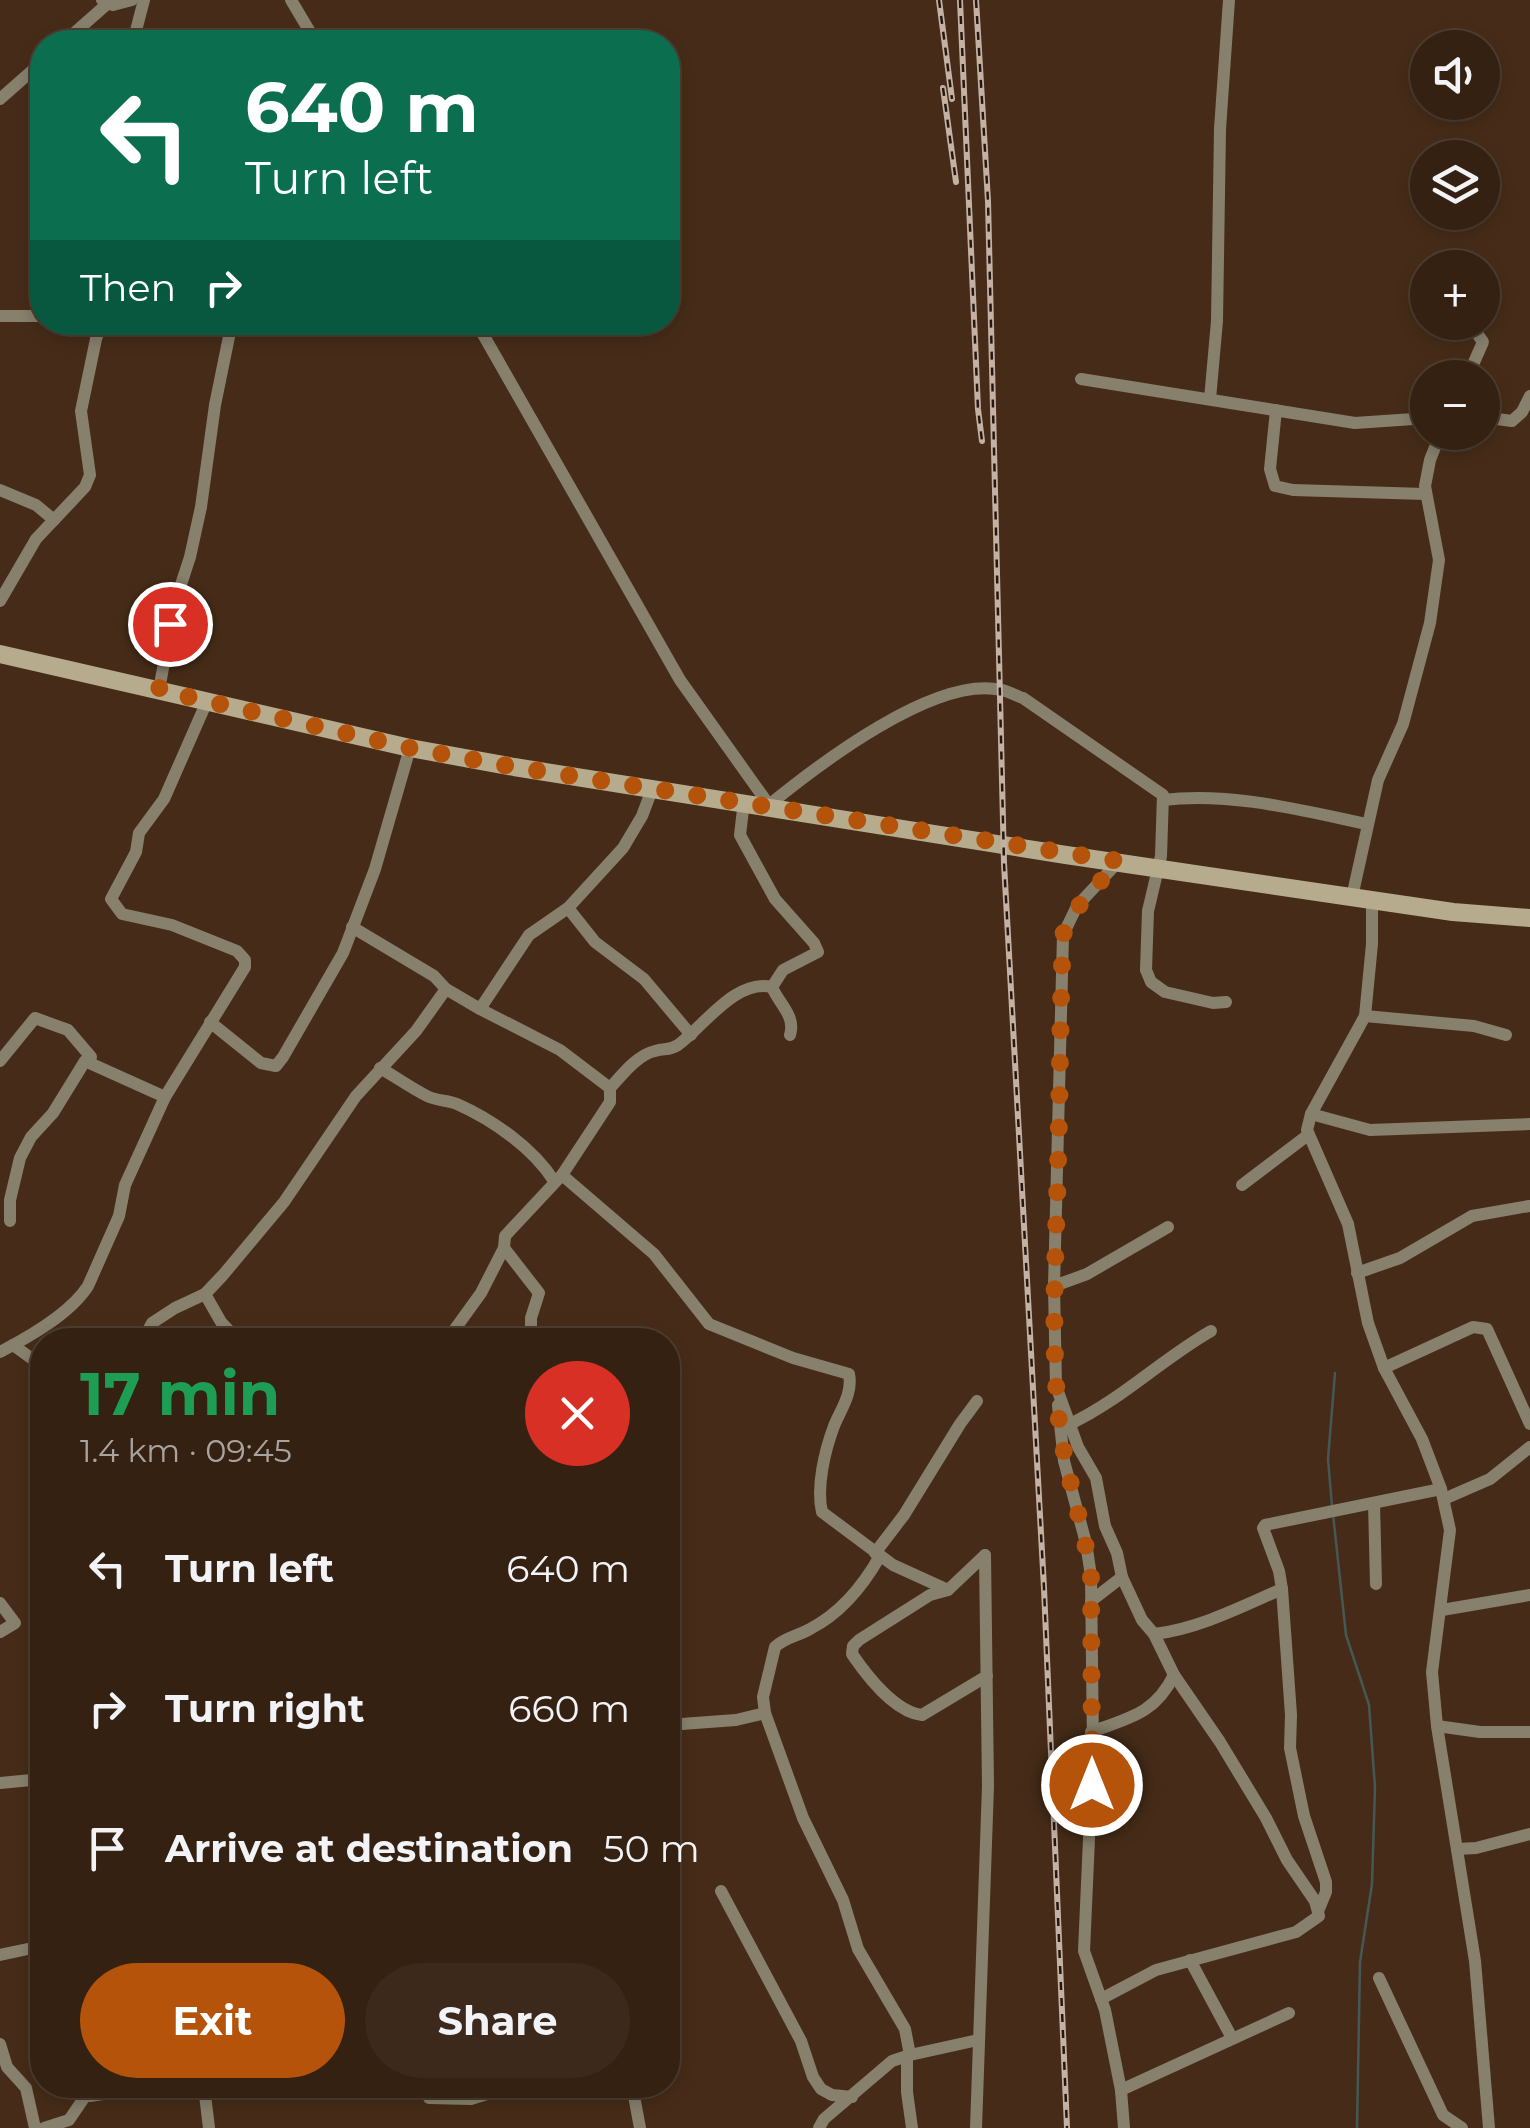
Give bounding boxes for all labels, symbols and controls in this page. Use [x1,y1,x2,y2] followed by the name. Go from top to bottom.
[1410,30,1500,450] map controls
[1410,30,1500,120] button: sound
[245,64,479,150] text: 640 m
[80,70,210,200] icon: left
[1410,140,1500,230] button: layers
[245,150,433,205] text: Turn left
[1410,250,1500,340] button: +
[196,260,251,315] icon: right
[80,264,176,311] text: Then
[1410,360,1500,450] button: −
[128,582,213,667] pin
[143,597,198,652] icon: arrive
[80,1357,280,1430] text: 17 min
[525,1361,630,1466] button: close
[80,1431,292,1470] text: 1.4 km · 09:45
[80,1541,135,1596] icon: left
[165,1545,334,1592] text: Turn left
[506,1545,630,1592] text: 640 m
[80,1681,135,1736] icon: right
[165,1685,364,1732] text: Turn right
[508,1685,630,1732] text: 660 m
[1040,1733,1144,1837] position arrow
[80,1821,135,1876] icon: arrive
[165,1825,573,1872] text: Arrive at destination
[603,1825,700,1872] text: 50 m
[80,1963,345,2078] button: Exit
[365,1963,630,2078] button: Share

